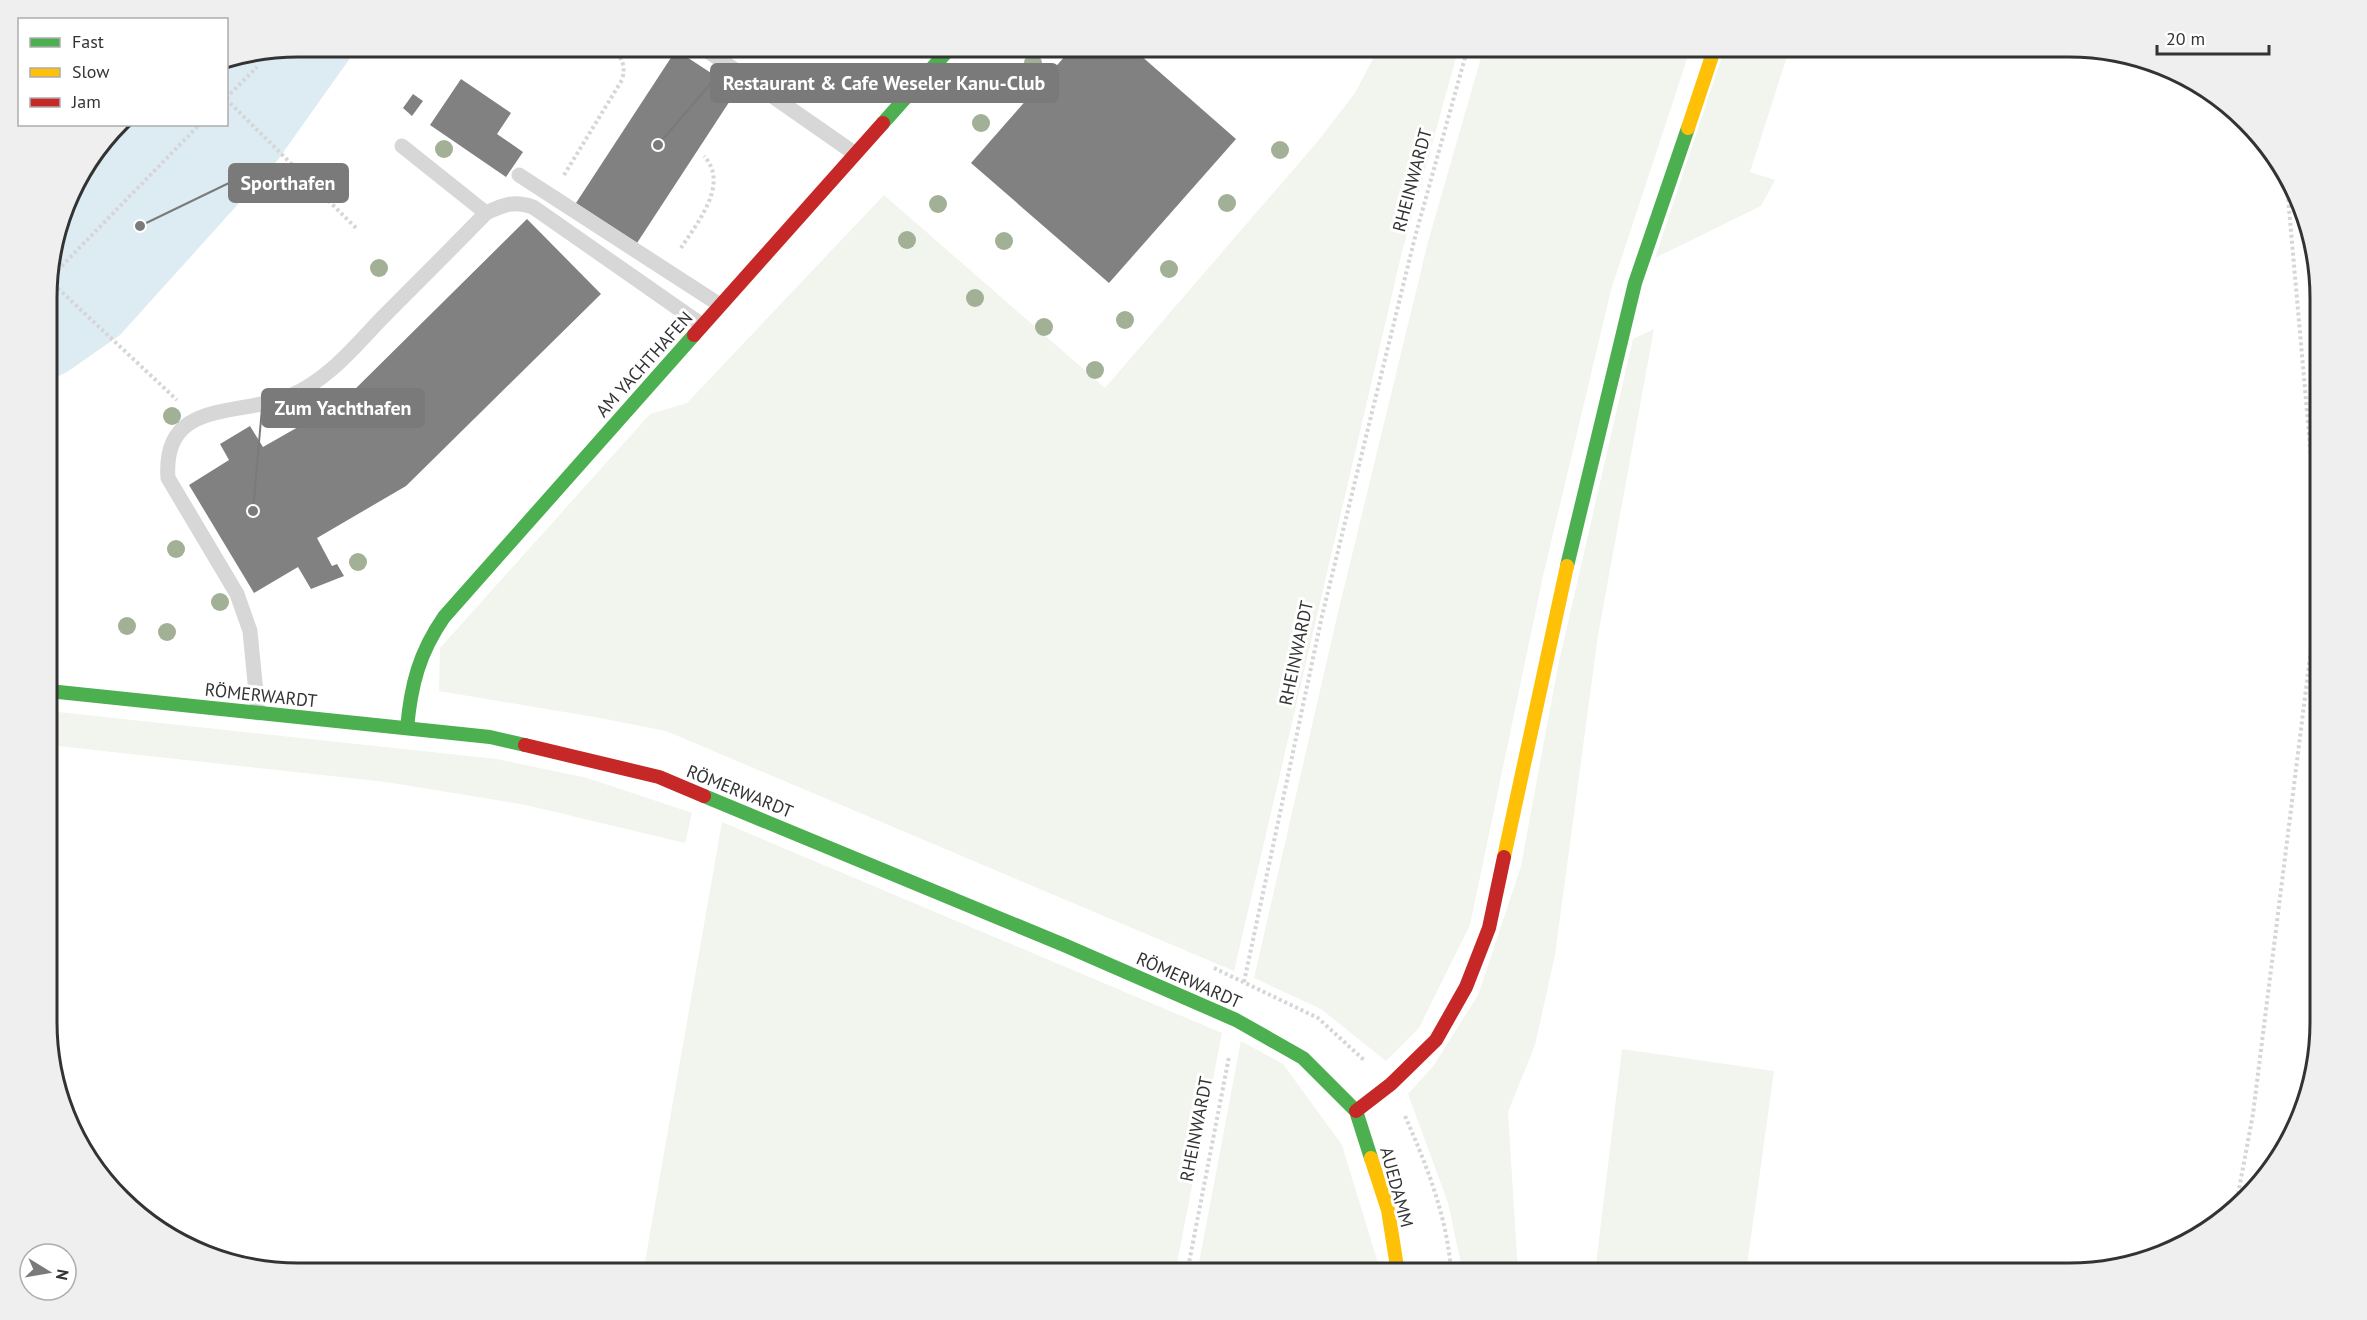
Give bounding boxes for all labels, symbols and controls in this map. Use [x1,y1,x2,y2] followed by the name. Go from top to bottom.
[18,18,228,126] legend
[2157,18,2270,56] scale bar
[2166,27,2205,50] text: 20 m
[72,30,104,53] text: Fast
[72,60,110,83] text: Slow
[711,64,1058,102] callout: Restaurant & Cafe Weseler Kanu-Club
[723,70,1046,96] text: Restaurant & Cafe Weseler Kanu-Club
[71,90,101,113] text: Jam
[1387,126,1437,234] street label: RHEINWARDT
[229,164,348,202] callout: Sporthafen
[241,170,335,196] text: Sporthafen
[591,307,697,421] street label: AM YACHTHAFEN
[262,389,424,427] callout: Zum Yachthafen
[275,395,411,421] text: Zum Yachthafen
[1274,599,1318,707] street label: RHEINWARDT
[204,678,318,712] street label: RÖMERWARDT
[683,759,797,823] street label: RÖMERWARDT
[1133,947,1245,1013] street label: RÖMERWARDT
[1175,1075,1217,1183] street label: RHEINWARDT
[1375,1144,1419,1230] street label: AUEDAMM
[18,1242,78,1302] north arrow
[52,1268,74,1282] text: N

